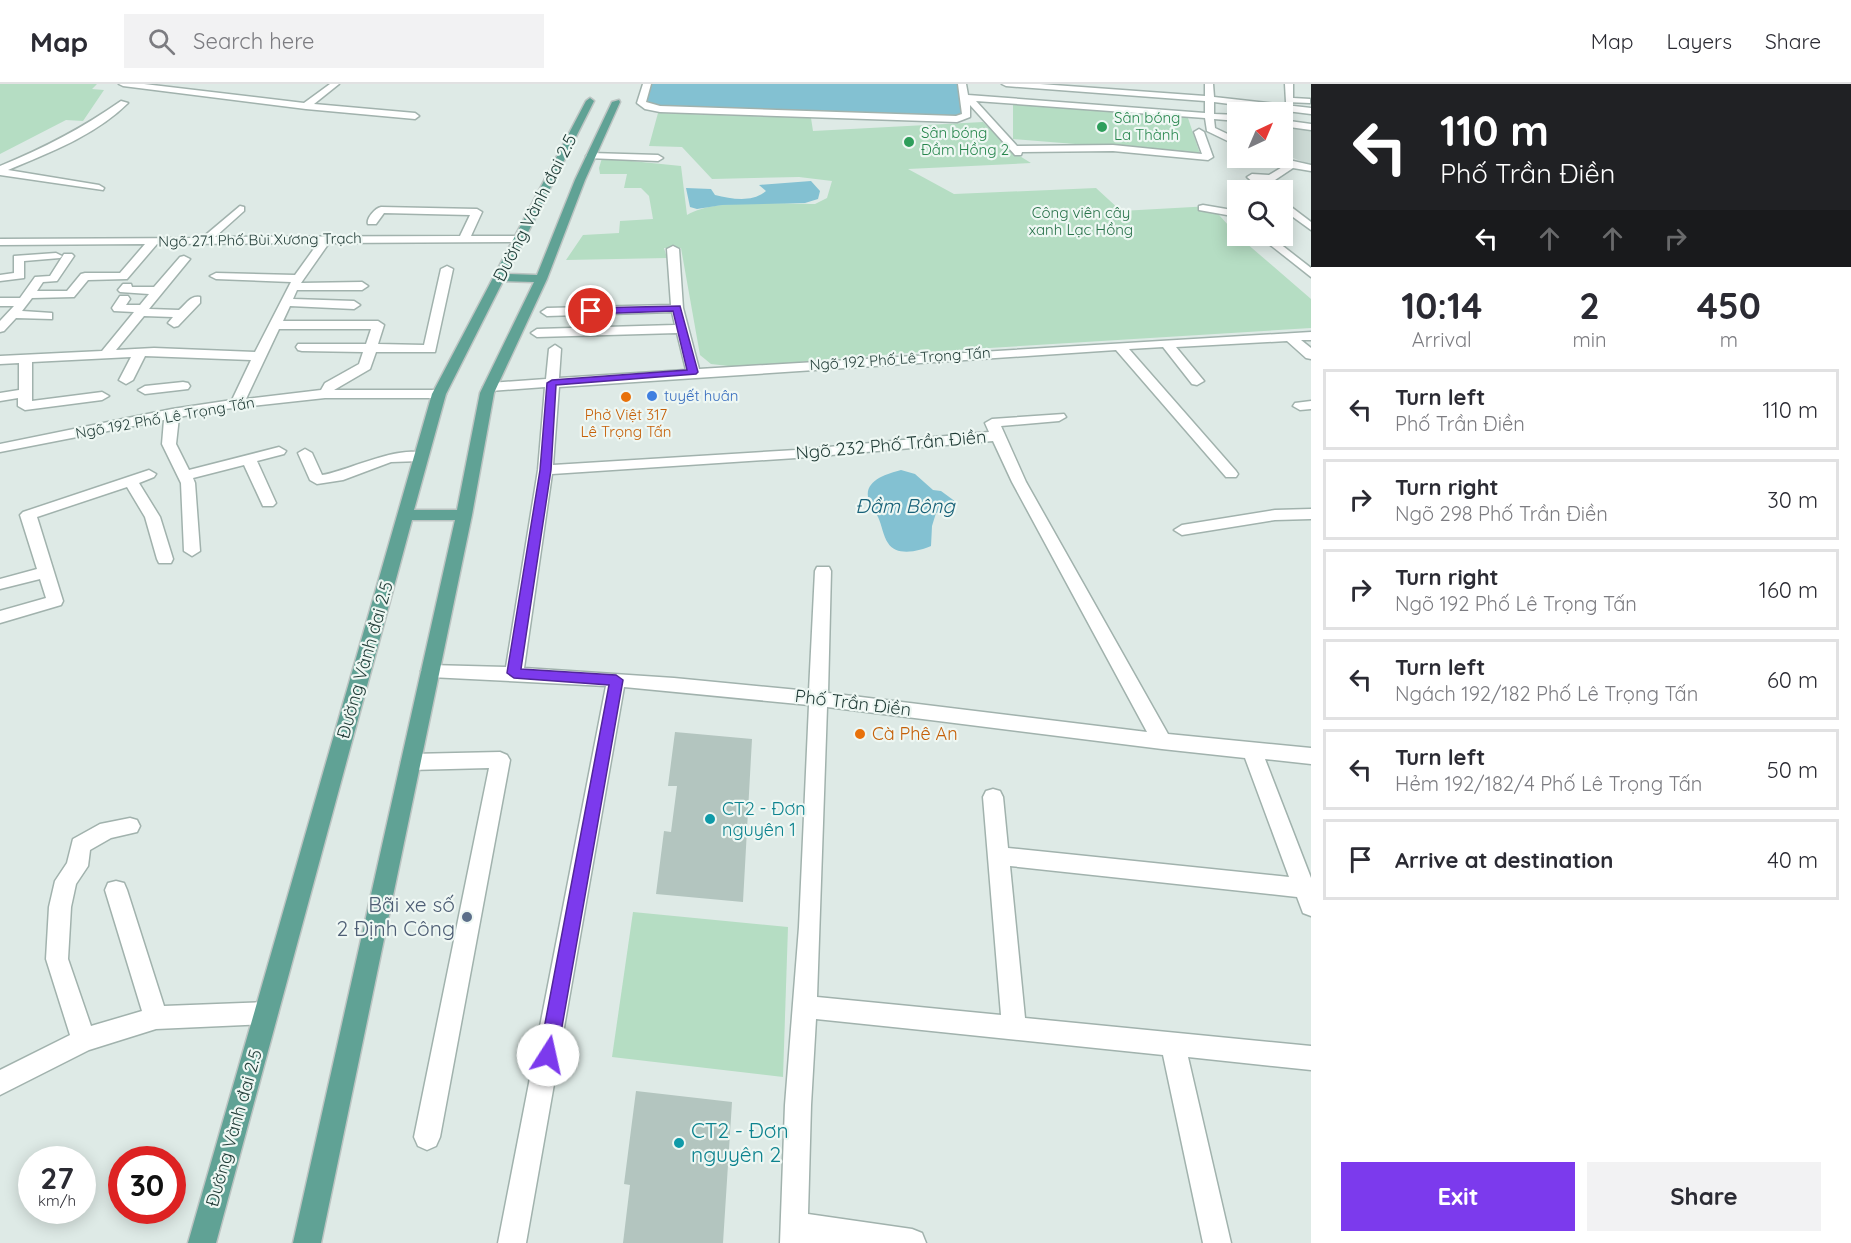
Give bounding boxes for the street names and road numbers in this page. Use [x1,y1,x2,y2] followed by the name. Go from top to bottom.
[487,130,582,285] street label: Đường Vành đai 2.5
[158,228,362,251] street label: Ngõ 271 Phố Bùi Xương Trạch
[809,343,991,374] street label: Ngõ 192 Phố Lê Trọng Tấn
[74,392,256,443] street label: Ngõ 192 Phố Lê Trọng Tấn
[795,425,987,464] street label: Ngõ 232 Phố Trần Điền
[331,579,398,741] street label: Đường Vành đai 2.5
[794,684,912,721] street label: Phố Trần Điền
[200,1047,267,1209] street label: Đường Vành đai 2.5

